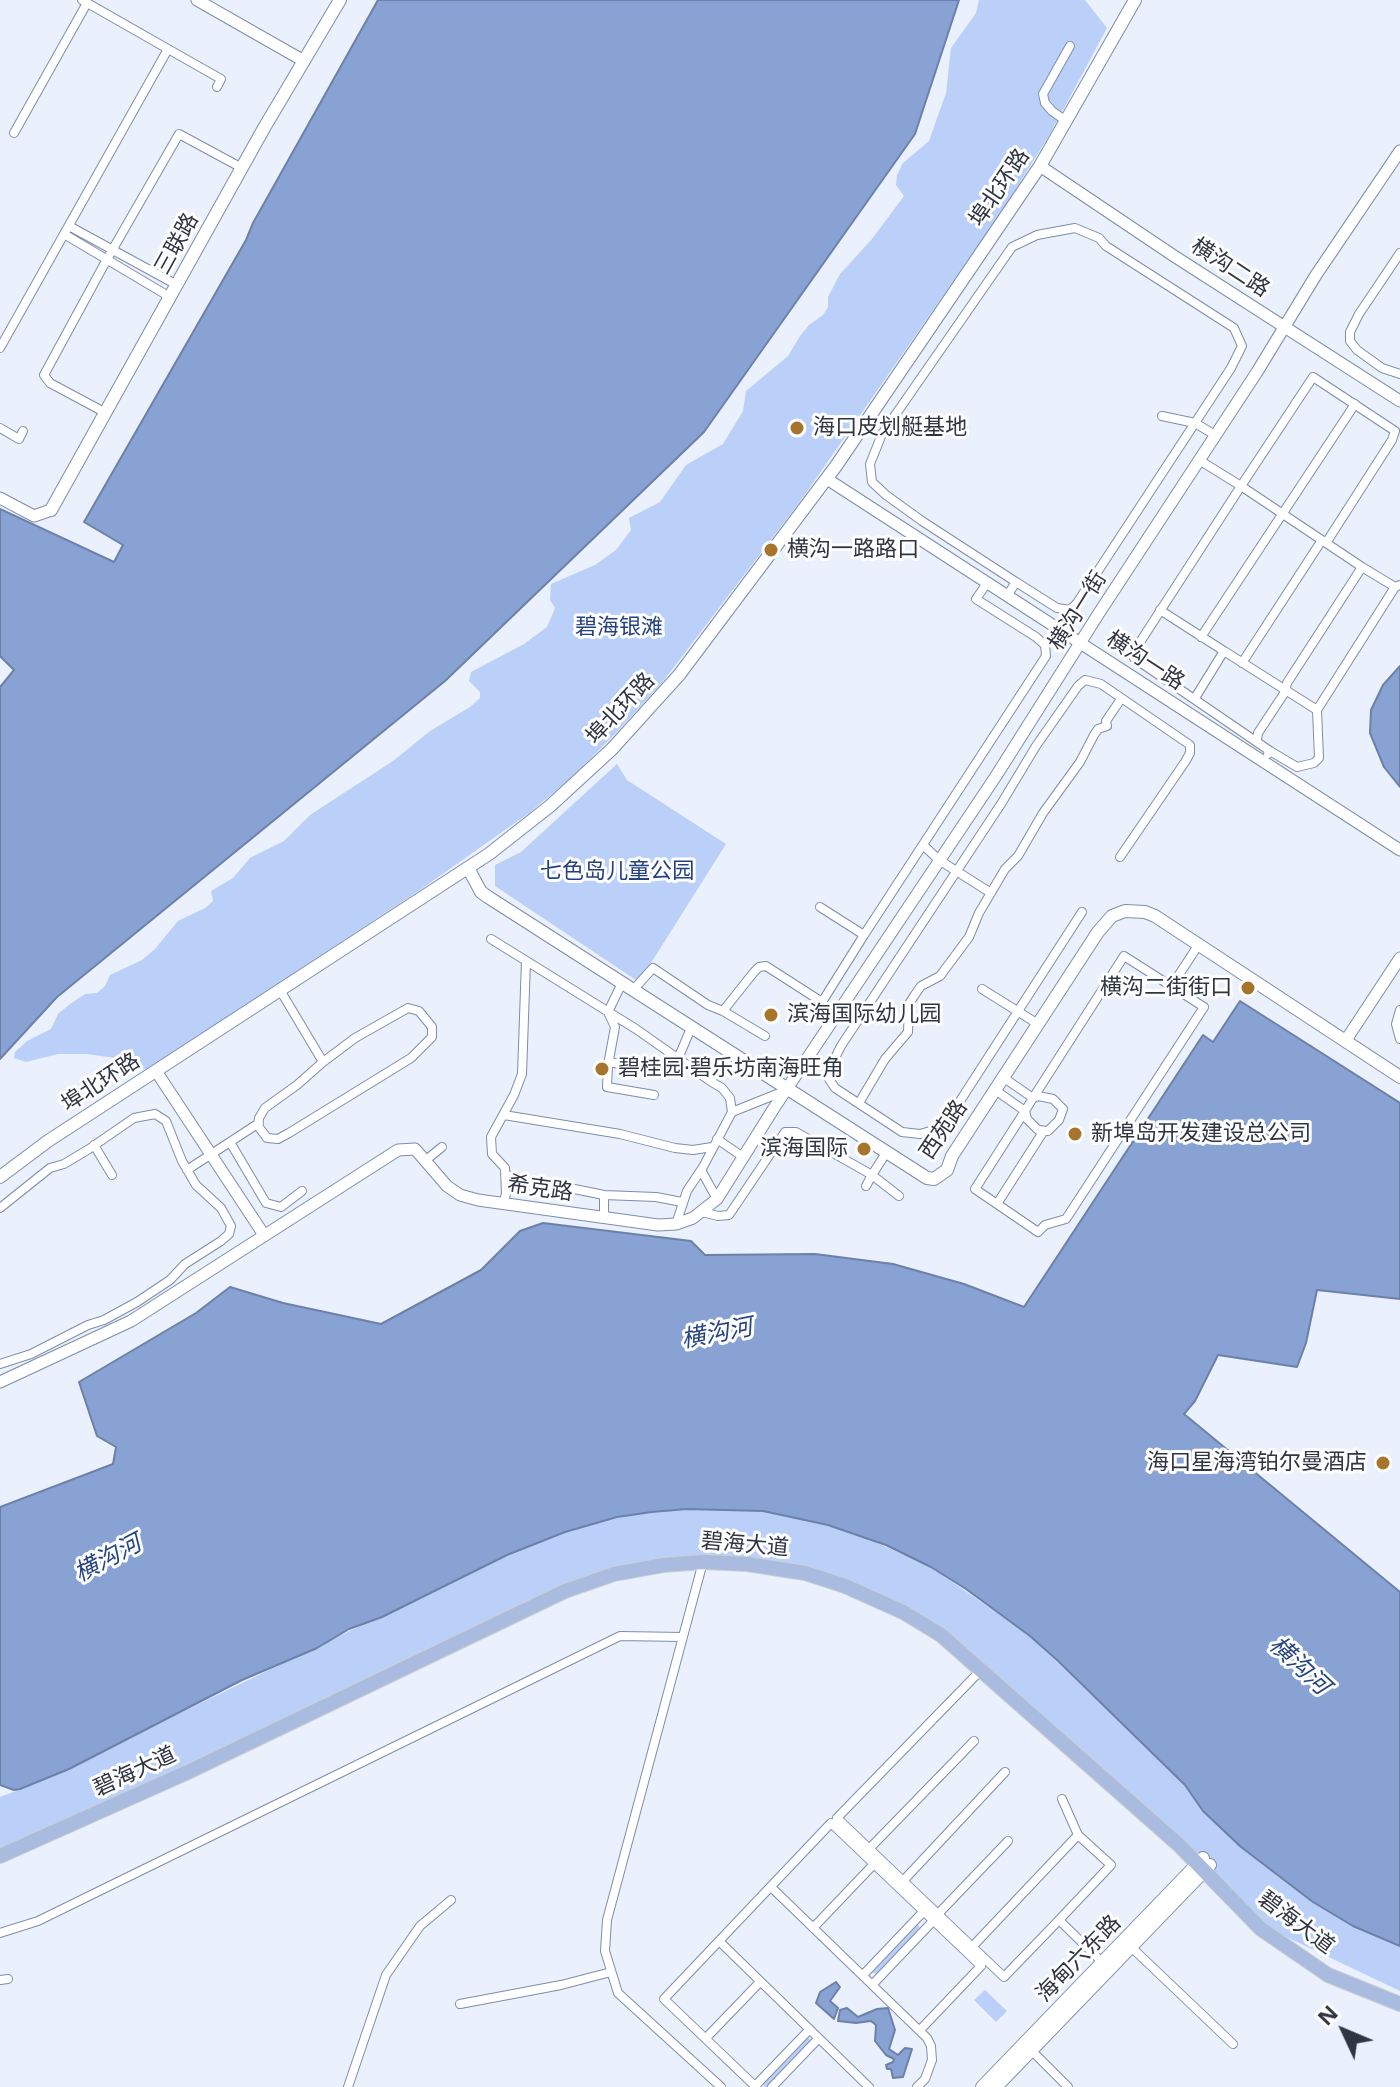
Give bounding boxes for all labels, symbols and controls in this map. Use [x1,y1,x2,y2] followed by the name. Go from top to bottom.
[964,144,1036,232] street label: 埠北环路
[149,209,205,279] street label: 三联路
[1186,233,1274,303] street label: 横沟二路
[813,415,967,441] place label: 海口皮划艇基地
[788,419,806,437] marker: 海口皮划艇基地
[787,537,919,563] place label: 横沟一路路口
[762,541,780,559] marker: 横沟一路路口
[1043,567,1113,655] street label: 横沟一街
[575,615,663,641] park label: 碧海银滩
[1101,626,1189,696] street label: 横沟一路
[581,668,661,750] street label: 埠北环路
[540,859,694,885] park label: 七色岛儿童公园
[1100,975,1232,1001] place label: 横沟二街街口
[1239,979,1257,997] marker: 横沟二街街口
[787,1002,941,1028] place label: 滨海国际幼儿园
[762,1006,780,1024] marker: 滨海国际幼儿园
[57,1048,145,1118] street label: 埠北环路
[618,1056,844,1082] place label: 碧桂园·碧乐坊南海旺角
[593,1060,611,1078] marker: 碧桂园·碧乐坊南海旺角
[915,1095,973,1165] street label: 西苑路
[1091,1121,1311,1147] place label: 新埠岛开发建设总公司
[1066,1125,1084,1143] marker: 新埠岛开发建设总公司
[760,1136,848,1162] place label: 滨海国际
[855,1140,873,1158] marker: 滨海国际
[505,1171,575,1207] street label: 希克路
[679,1313,755,1355] water label: 横沟河
[1147,1450,1367,1476] place label: 海口星海湾铂尔曼酒店
[1374,1454,1392,1472] marker: 海口星海湾铂尔曼酒店
[700,1528,790,1562] street label: 碧海大道
[69,1529,147,1589] water label: 横沟河
[1263,1631,1335,1701] water label: 横沟河
[90,1741,180,1803] street label: 碧海大道
[1253,1886,1339,1960] street label: 碧海大道
[1031,1910,1127,2008] street label: 海甸六东路
[1304,1991,1384,2071] north arrow
[1310,1997,1344,2031] text: N

